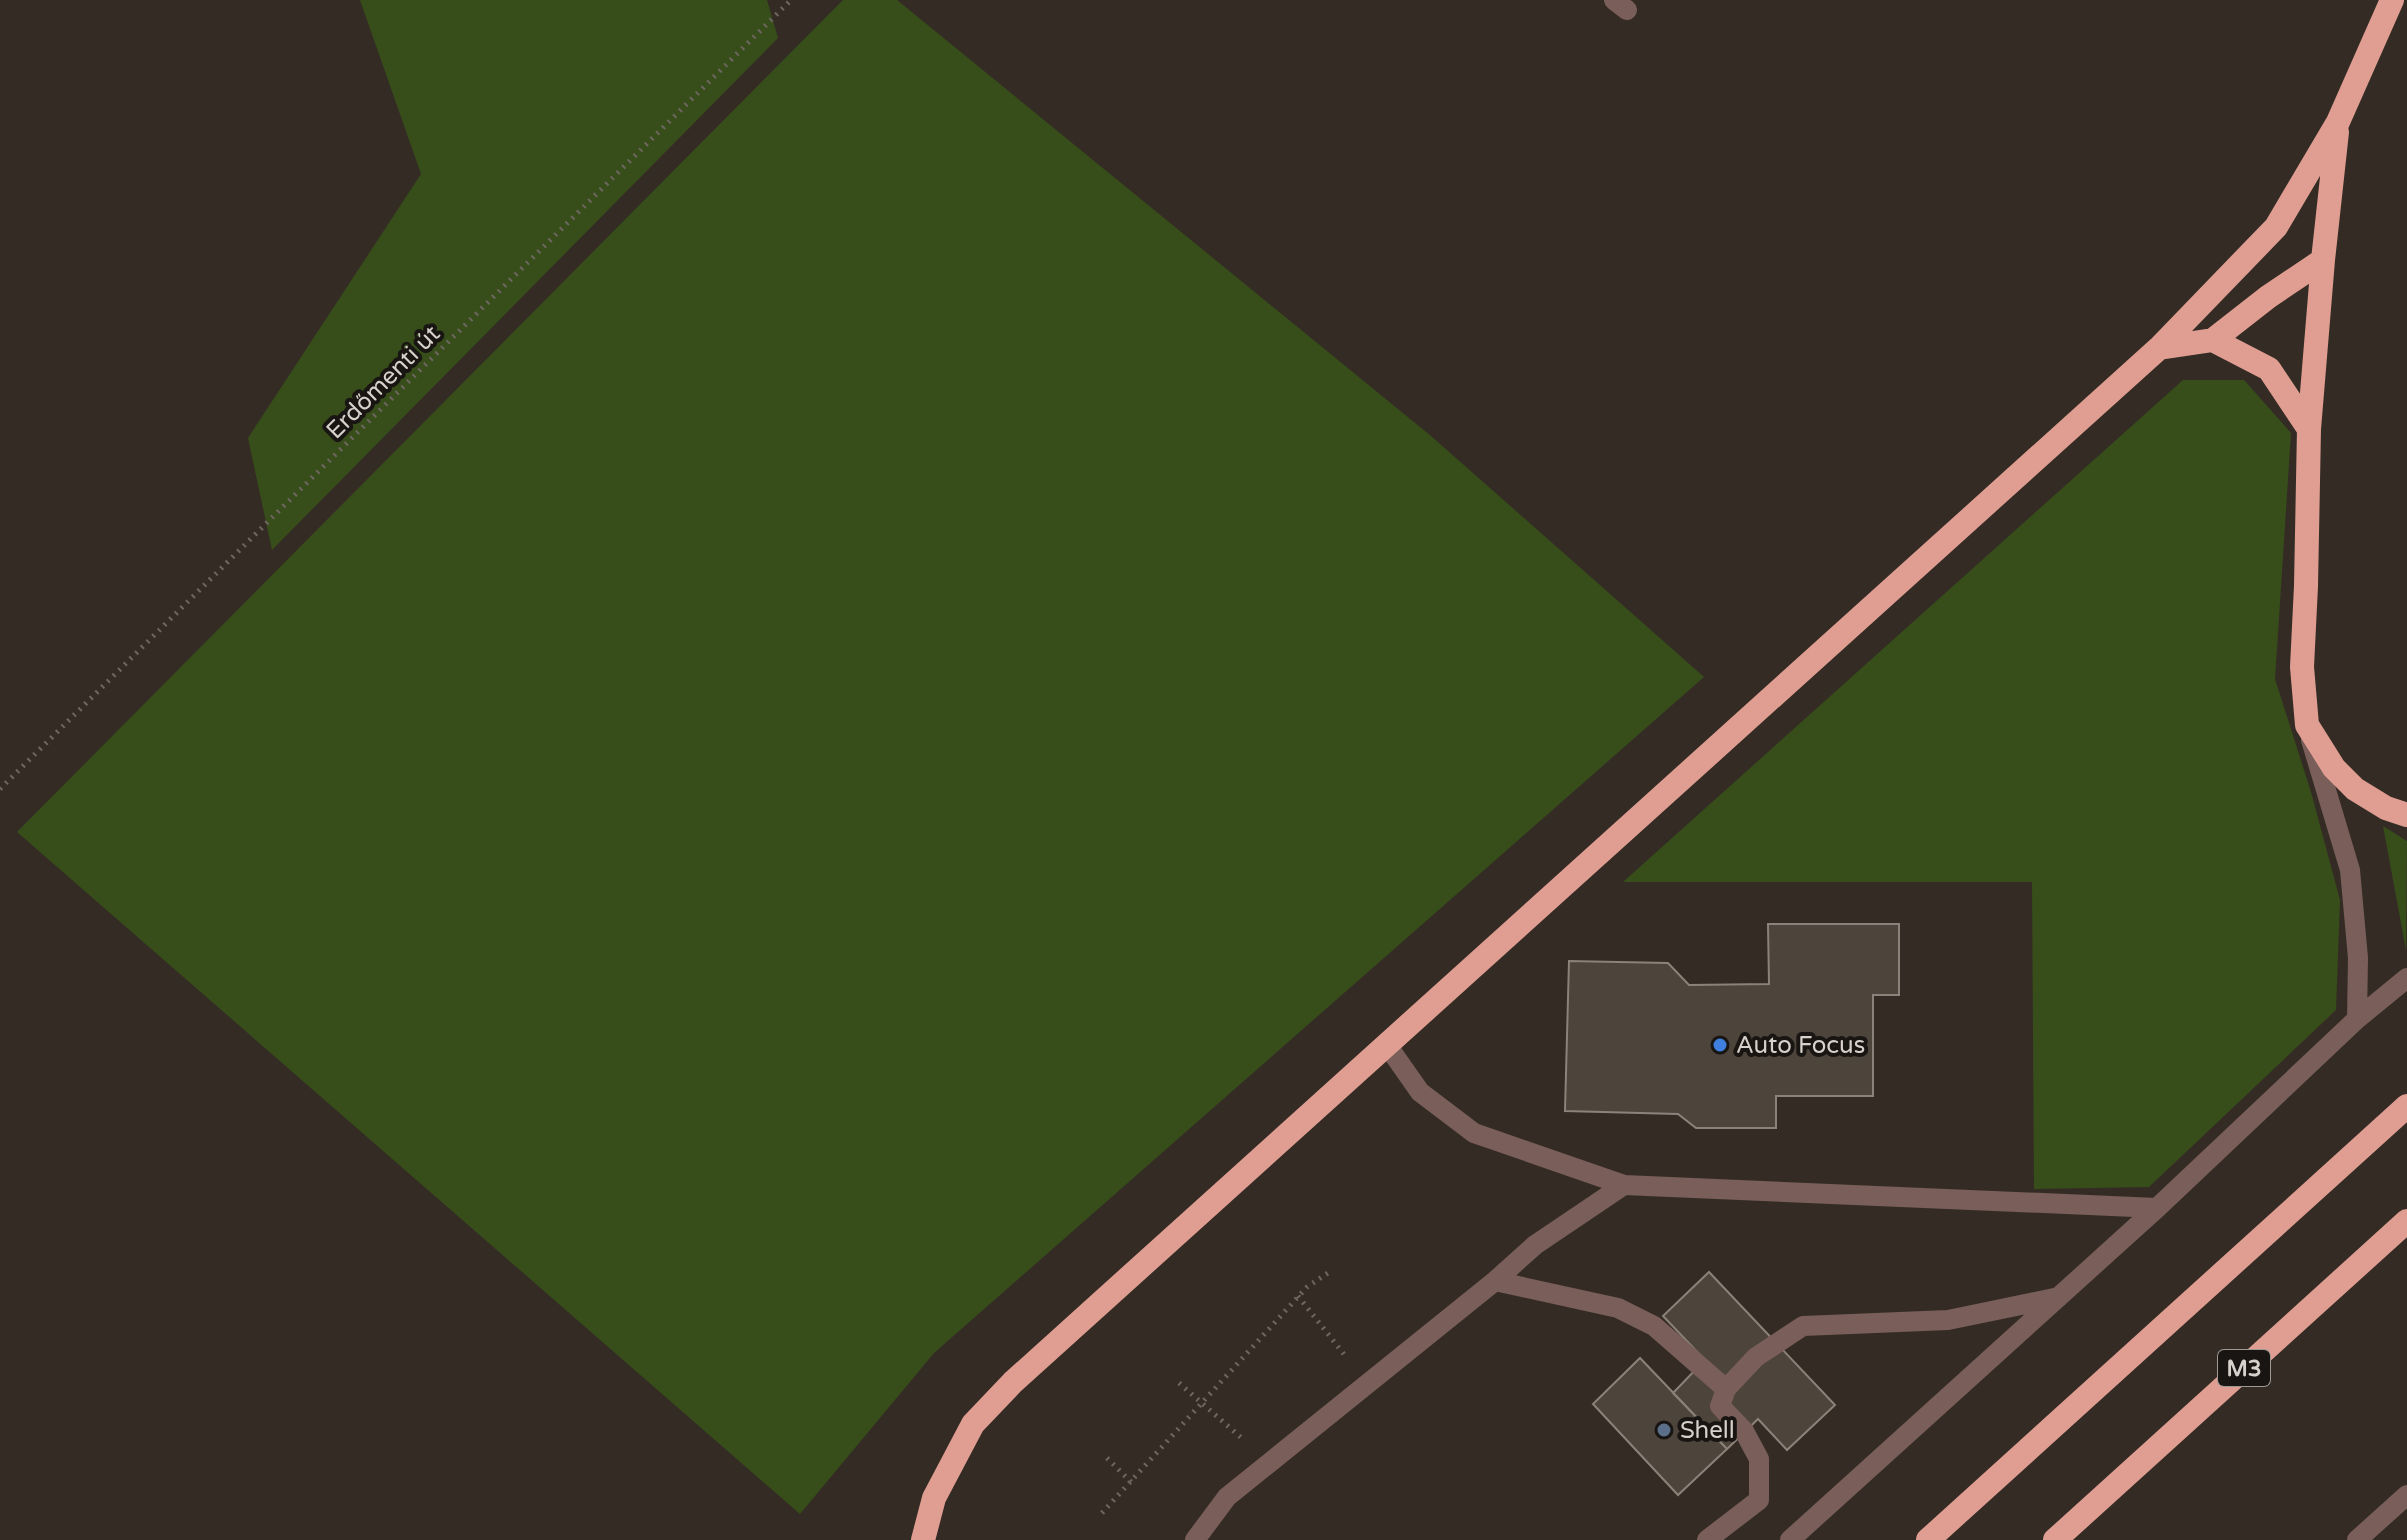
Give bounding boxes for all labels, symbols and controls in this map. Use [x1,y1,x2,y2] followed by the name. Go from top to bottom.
[320,319,446,445] street label: Erdőmenti út
[1736,1031,1865,1060] place label: Auto Focus
[1711,1036,1729,1054] marker: Auto Focus
[2218,1350,2270,1386] road number: M3
[1680,1416,1735,1445] place label: Shell
[1655,1421,1673,1439] marker: Shell

